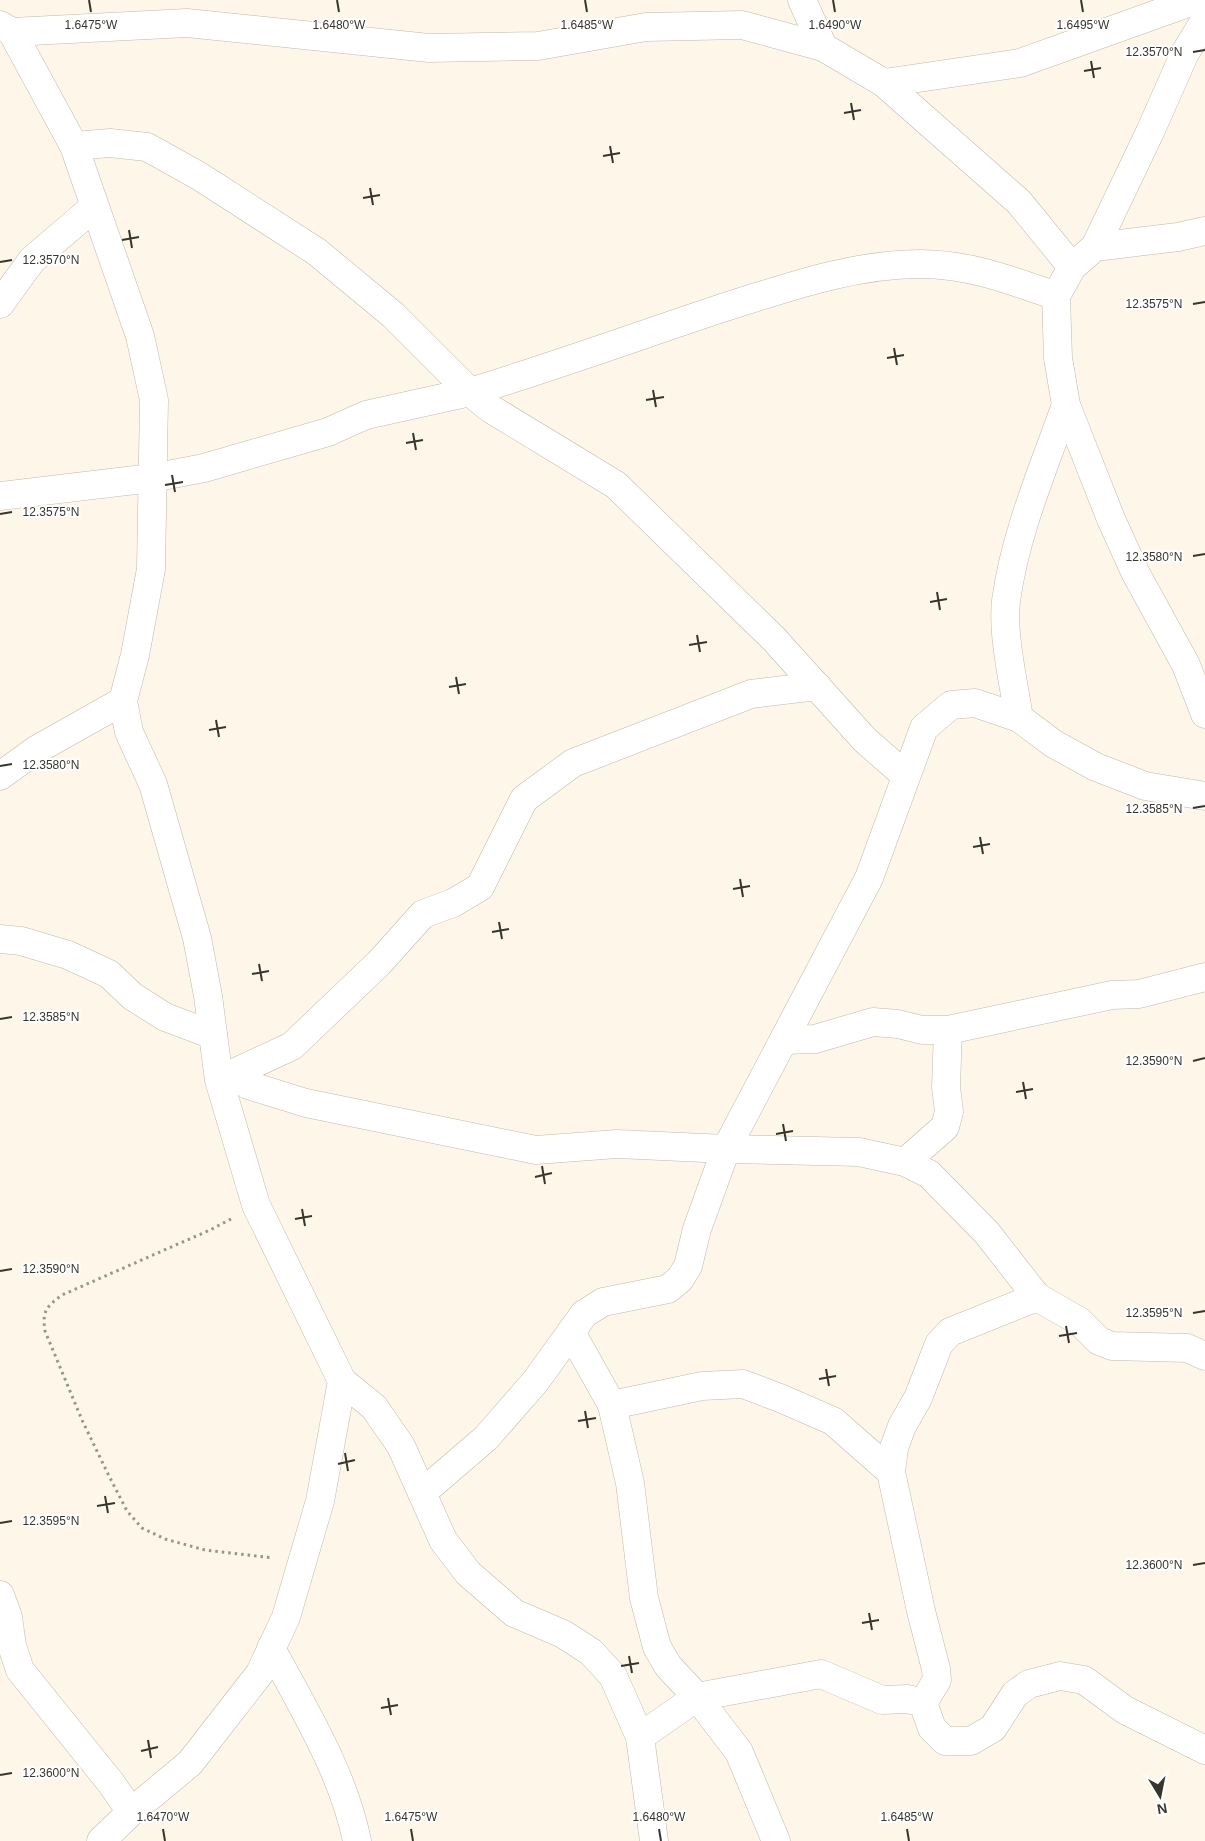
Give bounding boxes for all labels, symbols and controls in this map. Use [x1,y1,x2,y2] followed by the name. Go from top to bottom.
[65,18,118,32] text: 1.6475°W
[313,18,366,32] text: 1.6480°W
[561,18,614,32] text: 1.6485°W
[809,18,862,32] text: 1.6490°W
[1057,18,1110,32] text: 1.6495°W
[1126,45,1182,59] text: 12.3570°N
[23,253,79,267] text: 12.3570°N
[1126,297,1182,311] text: 12.3575°N
[23,505,79,519] text: 12.3575°N
[1126,550,1182,564] text: 12.3580°N
[23,758,79,772] text: 12.3580°N
[1126,802,1182,816] text: 12.3585°N
[23,1010,79,1024] text: 12.3585°N
[1126,1054,1182,1068] text: 12.3590°N
[23,1262,79,1276] text: 12.3590°N
[1126,1306,1182,1320] text: 12.3595°N
[23,1514,79,1528] text: 12.3595°N
[1126,1558,1182,1572] text: 12.3600°N
[23,1766,79,1780] text: 12.3600°N
[1135,1771,1185,1821] north arrow
[1156,1800,1169,1818] text: N
[137,1810,190,1824] text: 1.6470°W
[385,1810,438,1824] text: 1.6475°W
[633,1810,686,1824] text: 1.6480°W
[881,1810,934,1824] text: 1.6485°W

